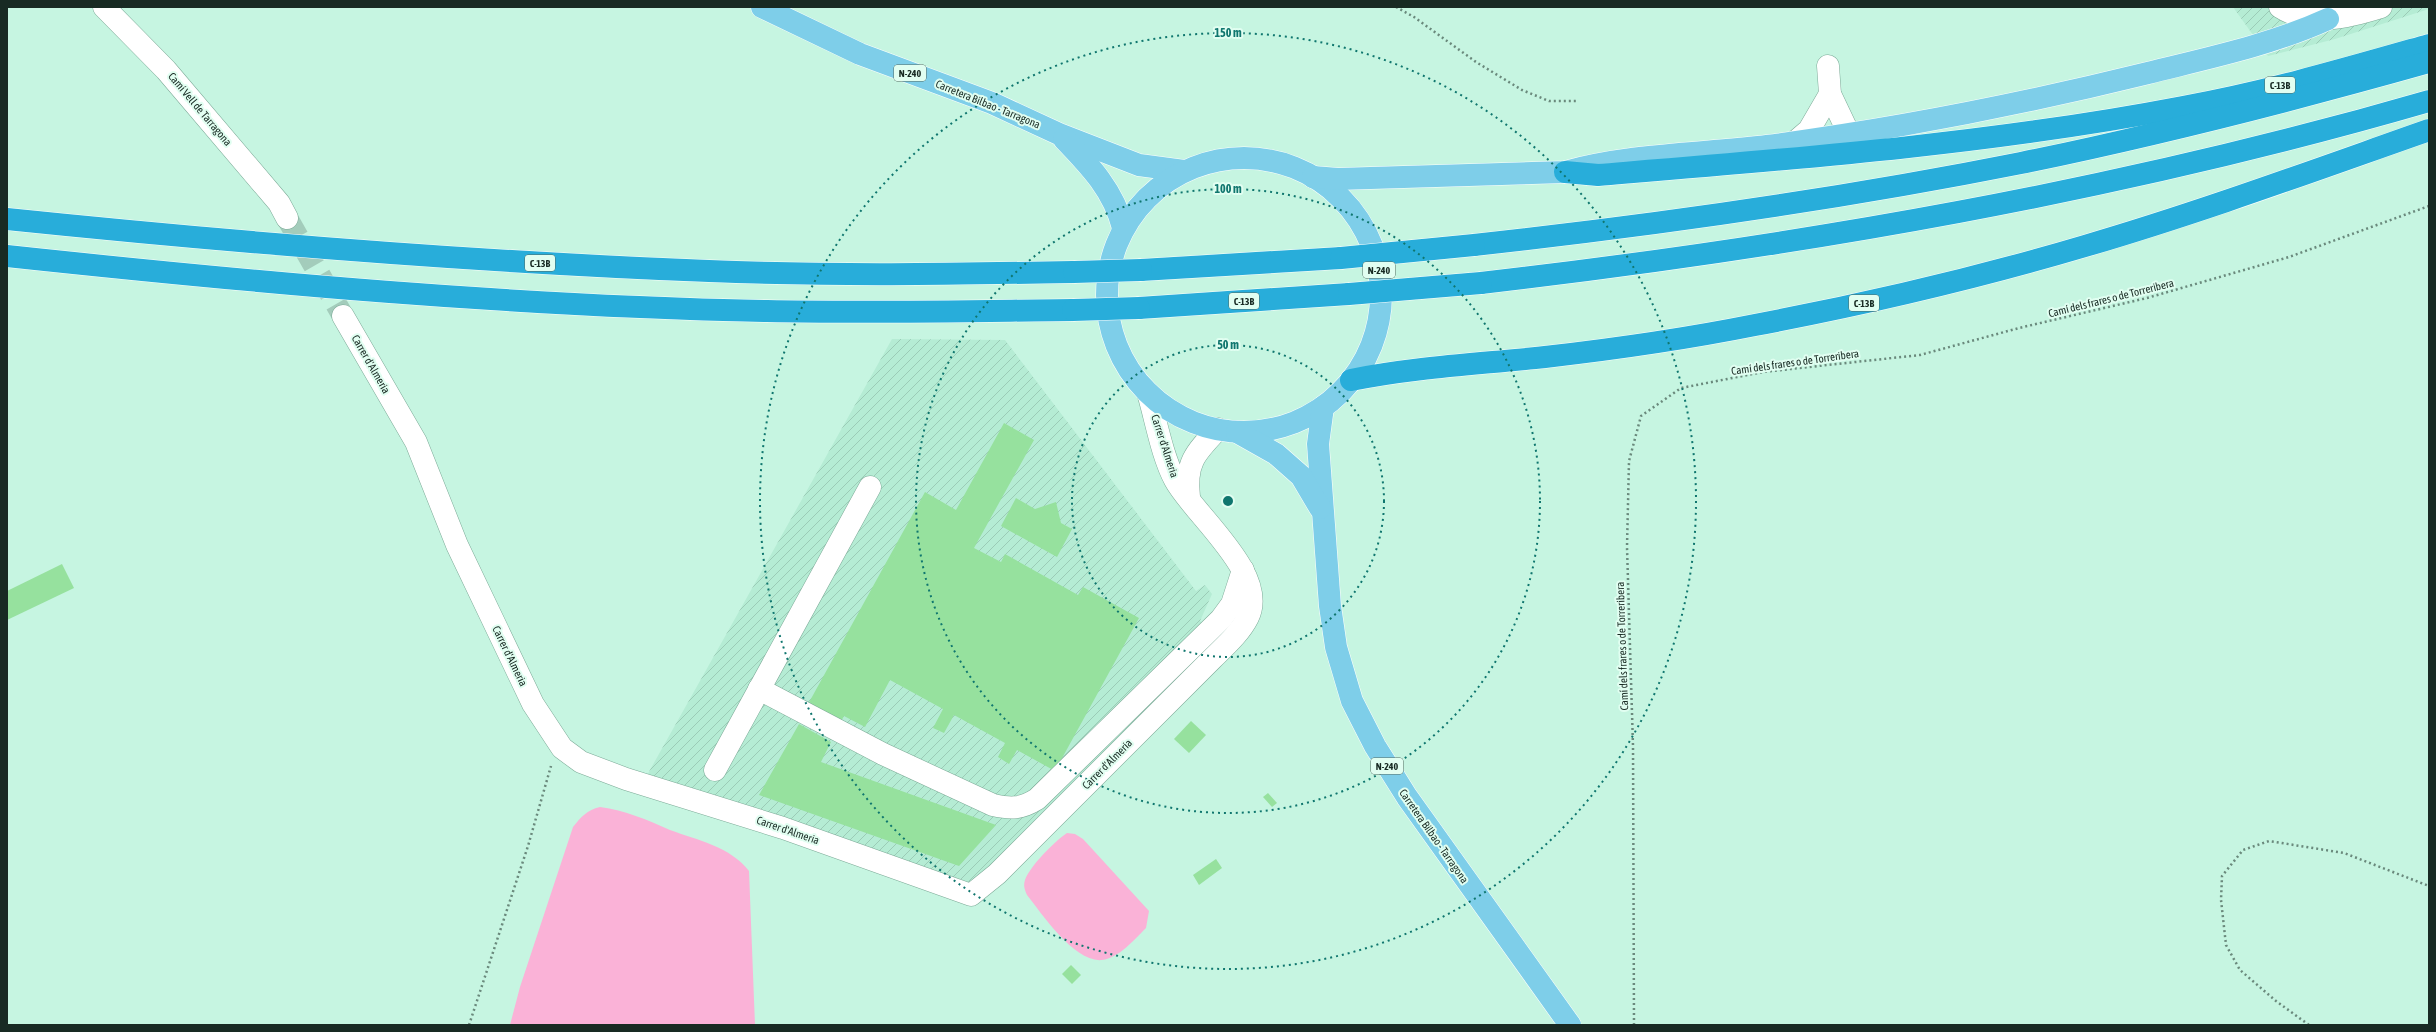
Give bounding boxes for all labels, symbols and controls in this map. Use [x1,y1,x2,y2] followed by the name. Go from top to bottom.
[1214,26,1242,40] text: 150 m
[894,65,926,81] road number: N-240
[166,70,234,148] street label: Camí Vell de Tarragona
[934,77,1042,131] street label: Carretera Bilbao - Tarragona
[2265,77,2295,93] road number: C-13B
[1214,182,1242,196] text: 100 m
[525,255,555,271] road number: C-13B
[1363,262,1395,278] road number: N-240
[2047,277,2175,319] street label: Camí dels frares o de Torreribera
[1229,293,1259,309] road number: C-13B
[1849,295,1879,311] road number: C-13B
[349,333,393,395] street label: Carrer d'Almeria
[1217,338,1239,352] text: 50 m
[1730,347,1860,377] street label: Camí dels frares o de Torreribera
[1149,413,1181,479] street label: Carrer d'Almeria
[1221,494,1235,508] centre of rings
[1614,581,1630,711] street label: Camí dels frares o de Torreribera
[490,624,530,688] street label: Carrer d'Almeria
[1080,737,1134,791] street label: Carrer d'Almeria
[1371,758,1403,774] road number: N-240
[1397,787,1471,885] street label: Carretera Bilbao - Tarragona
[755,814,821,846] street label: Carrer d'Almeria

